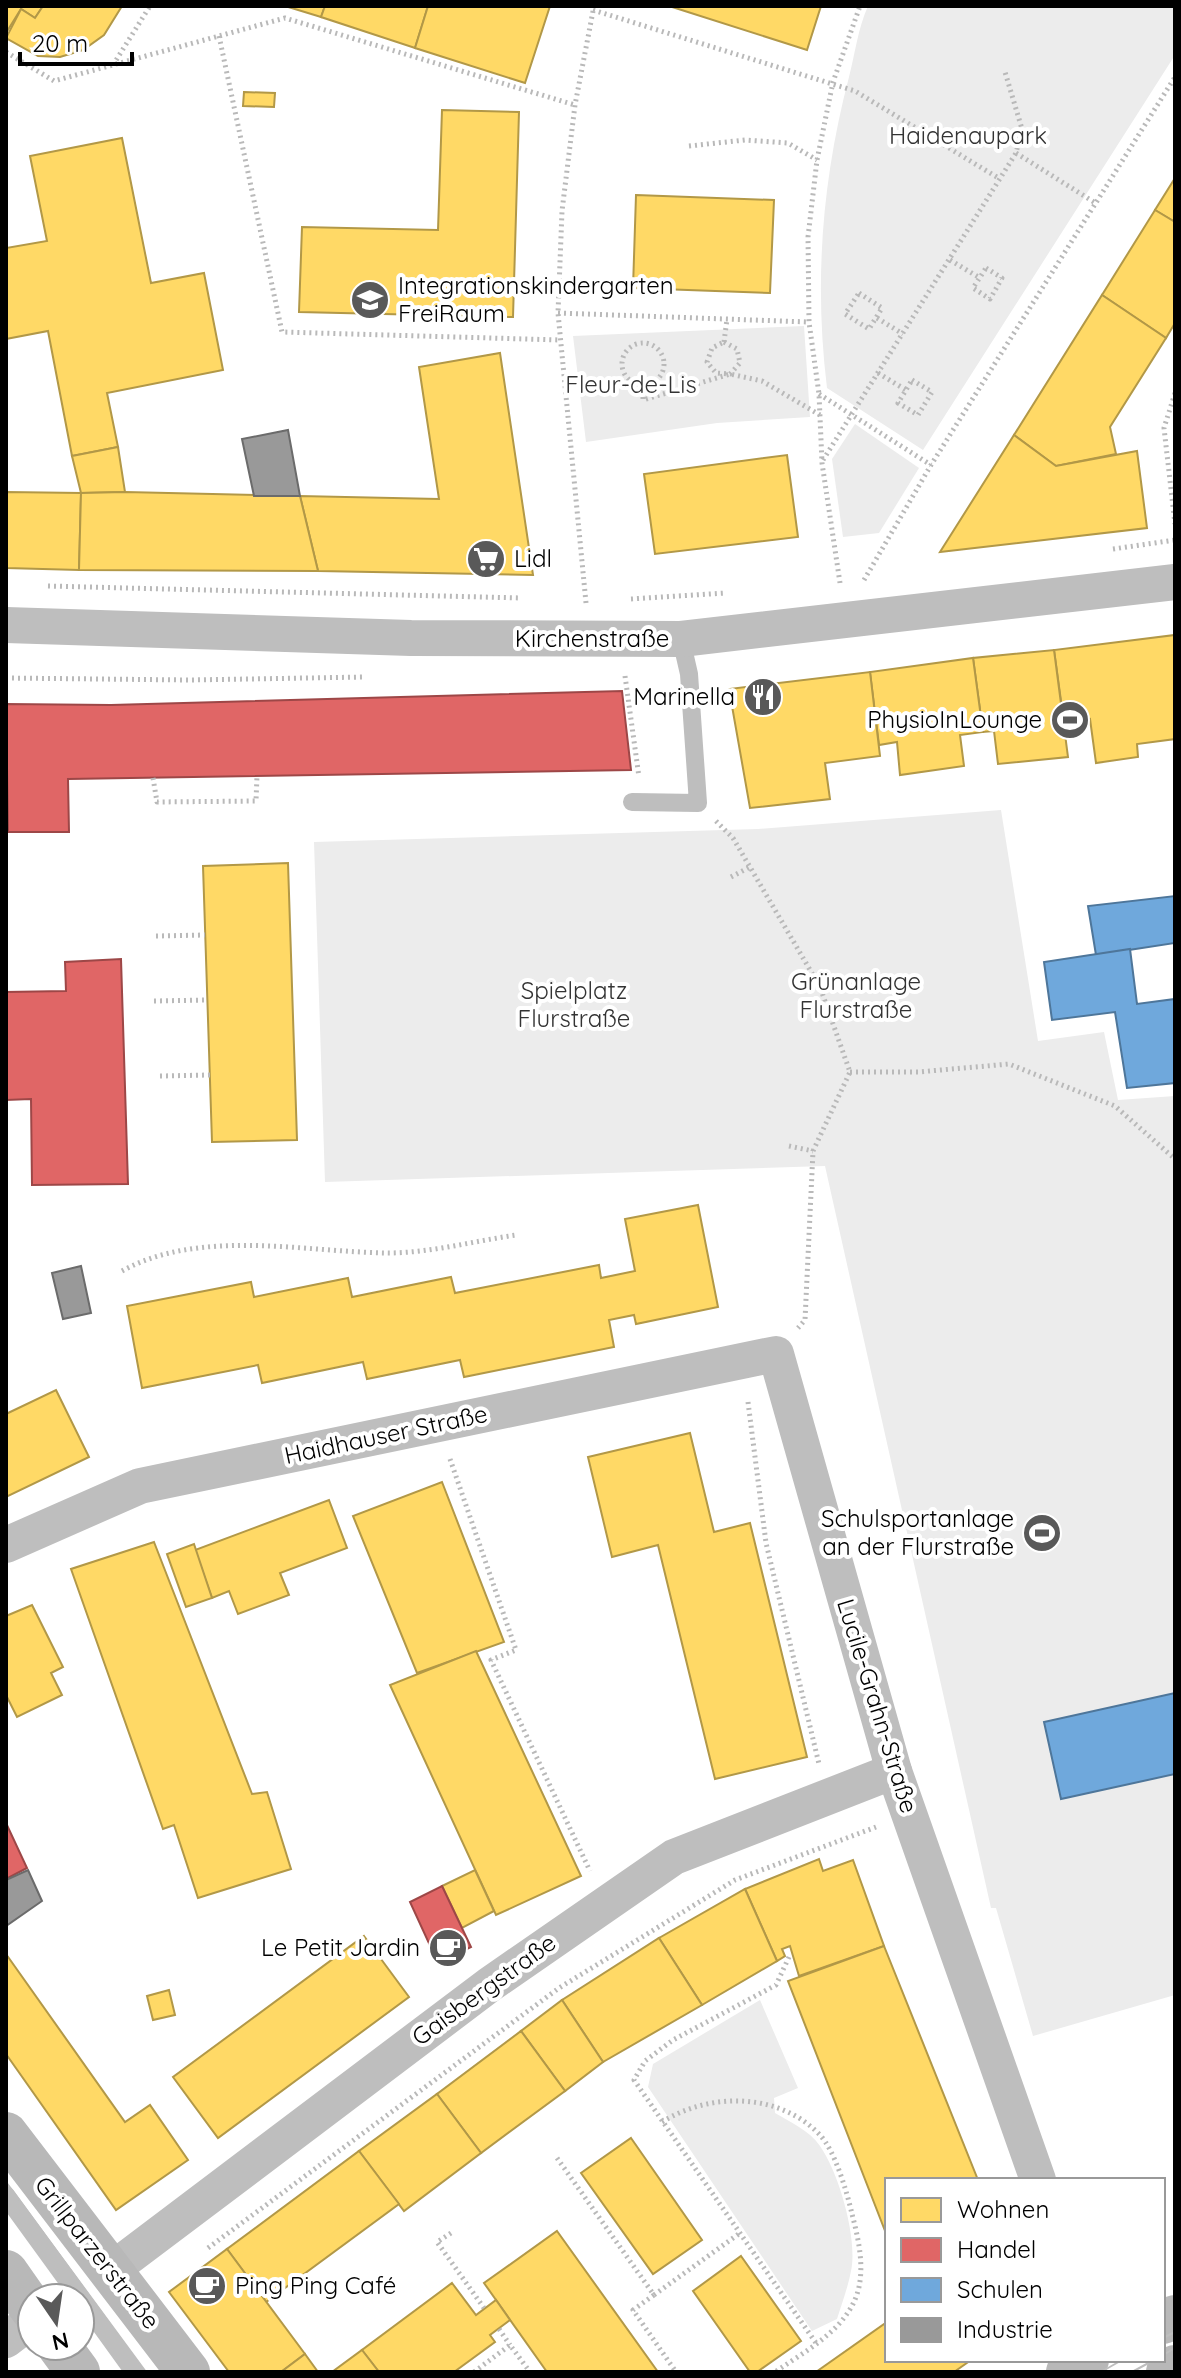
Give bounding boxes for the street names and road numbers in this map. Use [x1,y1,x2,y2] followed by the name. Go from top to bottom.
[515,623,669,653] street label: Kirchenstraße
[281,1398,490,1470] street label: Haidhauser Straße
[831,1595,925,1816] street label: Lucile-Grahn-Straße
[406,1927,561,2051] street label: Gaisbergstraße
[29,2170,167,2335] street label: Grillparzerstraße

